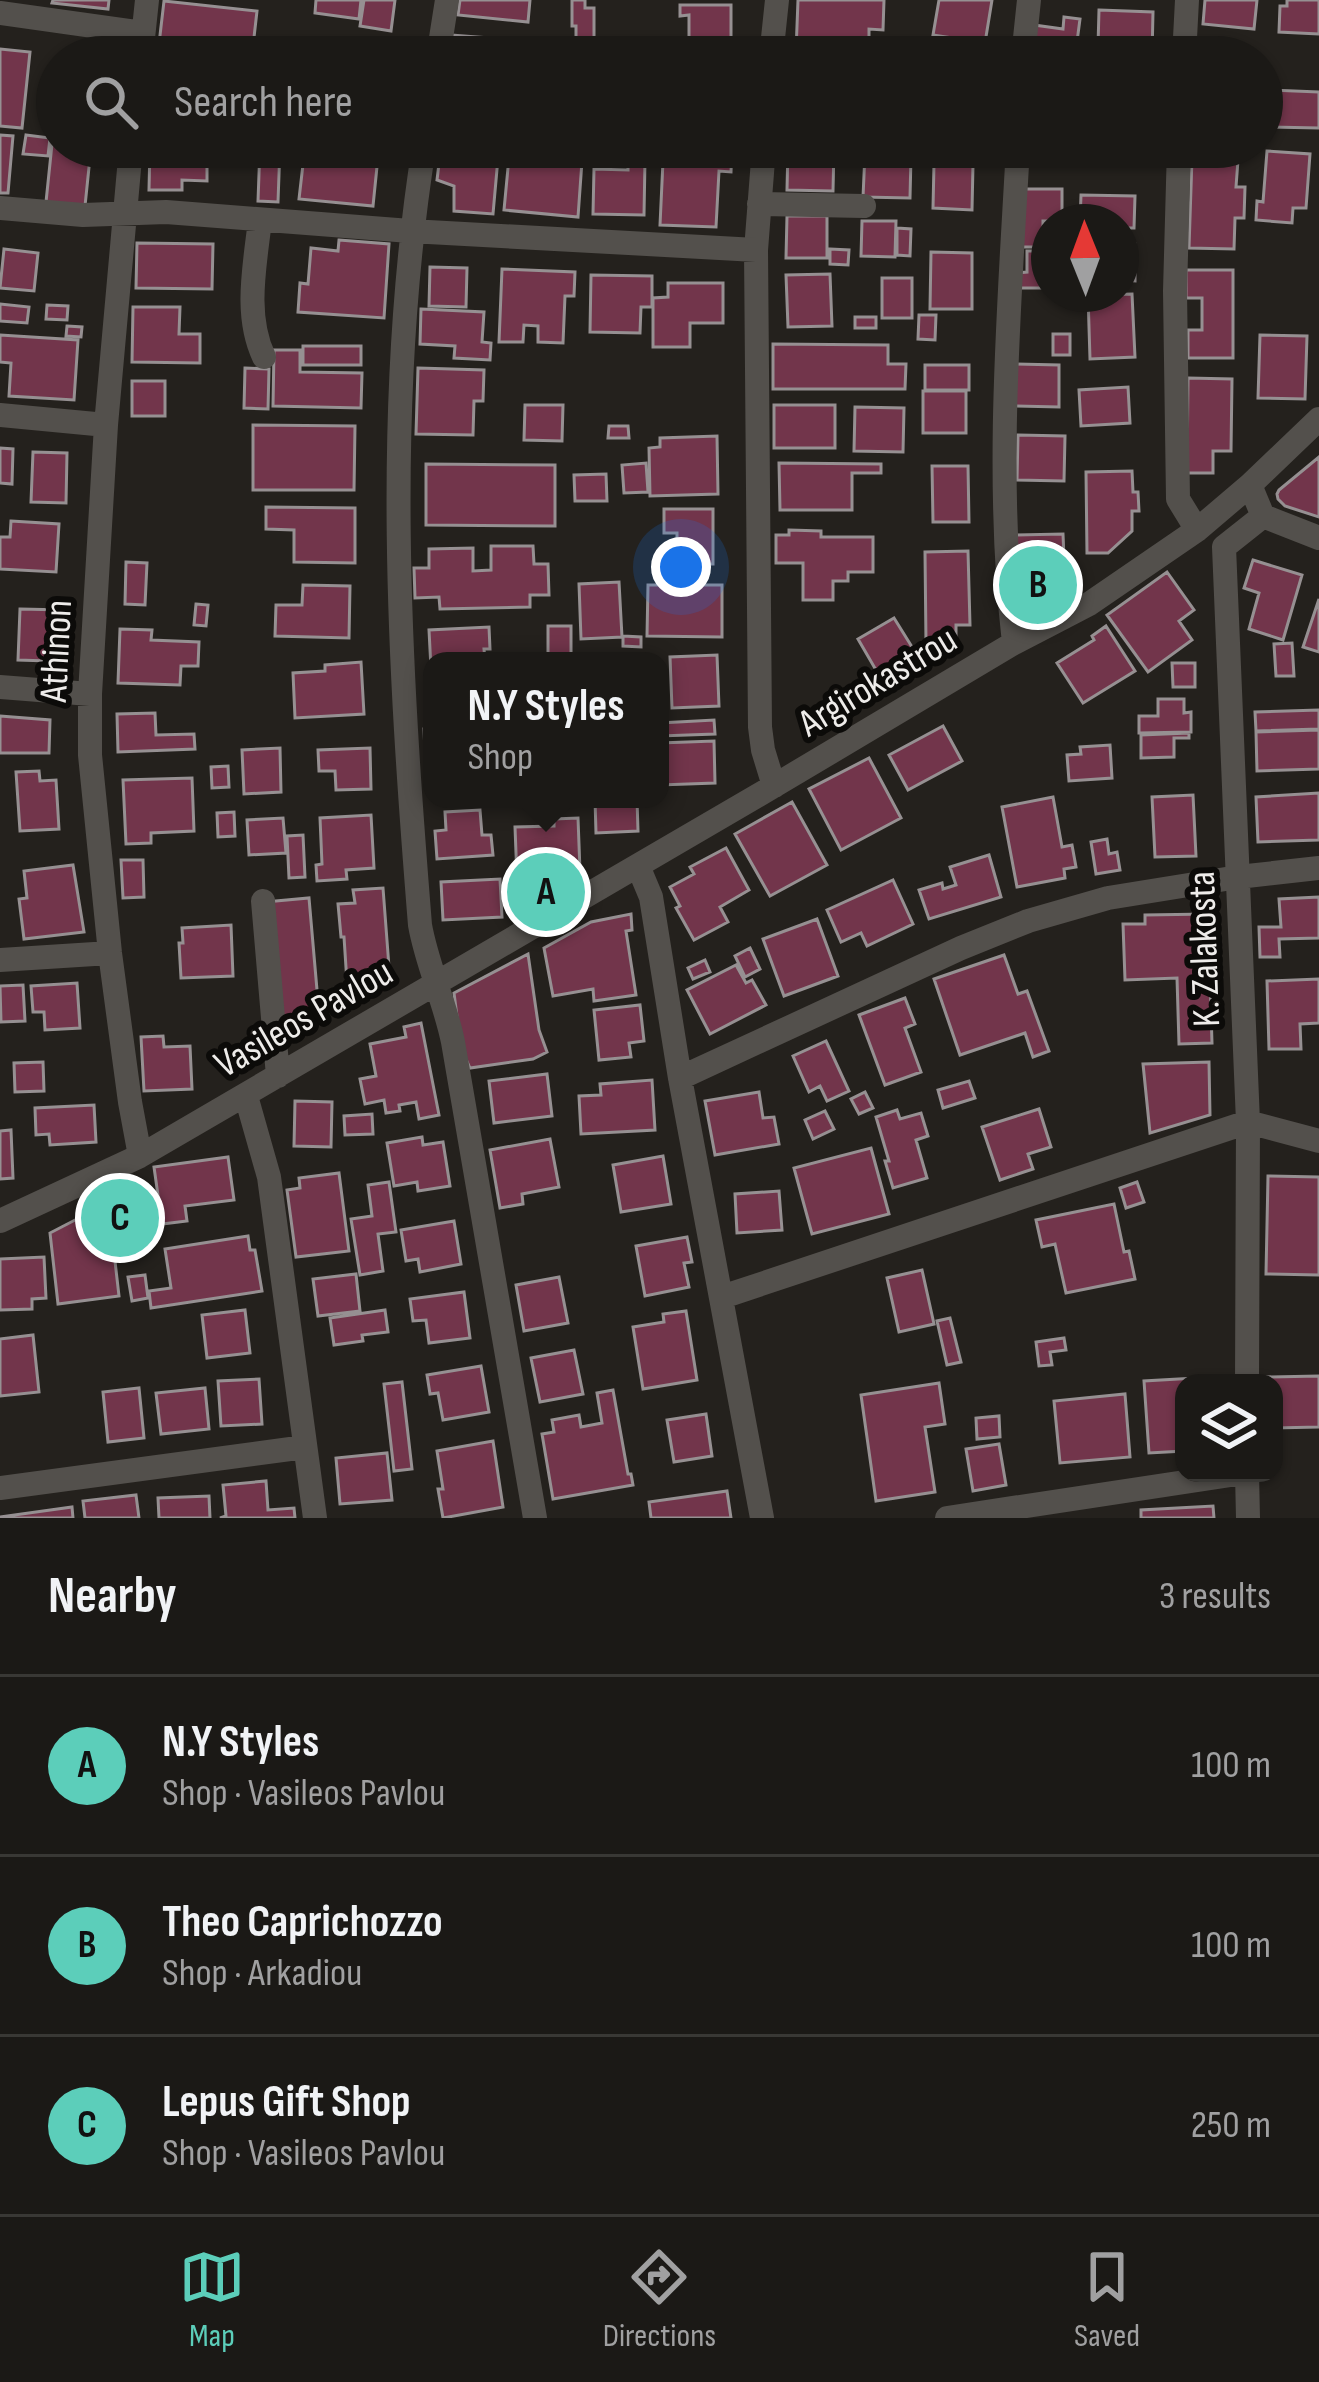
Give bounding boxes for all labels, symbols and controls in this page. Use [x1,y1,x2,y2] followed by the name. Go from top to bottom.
[36,36,1283,168] search box
[78,69,144,135] icon: search
[174,75,353,130] text: Search here
[1031,204,1139,312] north arrow
[651,537,711,597] your location
[999,540,1077,630] pin: B
[31,599,83,704] street label: Athinon
[790,617,966,748] street label: Argirokastrou
[423,652,669,808] popup
[467,679,625,734] text: N.Y Styles
[467,734,533,781] text: Shop
[507,847,585,937] pin: A
[1179,870,1231,1028] street label: K. Zalakosta
[207,949,401,1089] street label: Vasileos Pavlou
[81,1173,159,1263] pin: C
[1175,1374,1283,1482] map controls
[1175,1374,1283,1482] button: layers
[48,1566,177,1627] text: Nearby
[1159,1573,1271,1620] text: 3 results
[162,1715,319,1770] text: N.Y Styles
[78,1742,96,1789] text: A
[1191,1742,1271,1789] text: 100 m
[162,1770,445,1817] text: Shop · Vasileos Pavlou
[162,1895,443,1950] text: Theo Caprichozzo
[78,1922,96,1969] text: B
[1191,1922,1271,1969] text: 100 m
[162,1950,362,1997] text: Shop · Arkadiou
[162,2075,411,2130] text: Lepus Gift Shop
[77,2102,97,2149] text: C
[1191,2102,1271,2149] text: 250 m
[162,2130,445,2177] text: Shop · Vasileos Pavlou
[179,2244,245,2356] tab: Map
[603,2244,716,2356] tab: Directions
[1074,2244,1140,2356] tab: Saved

